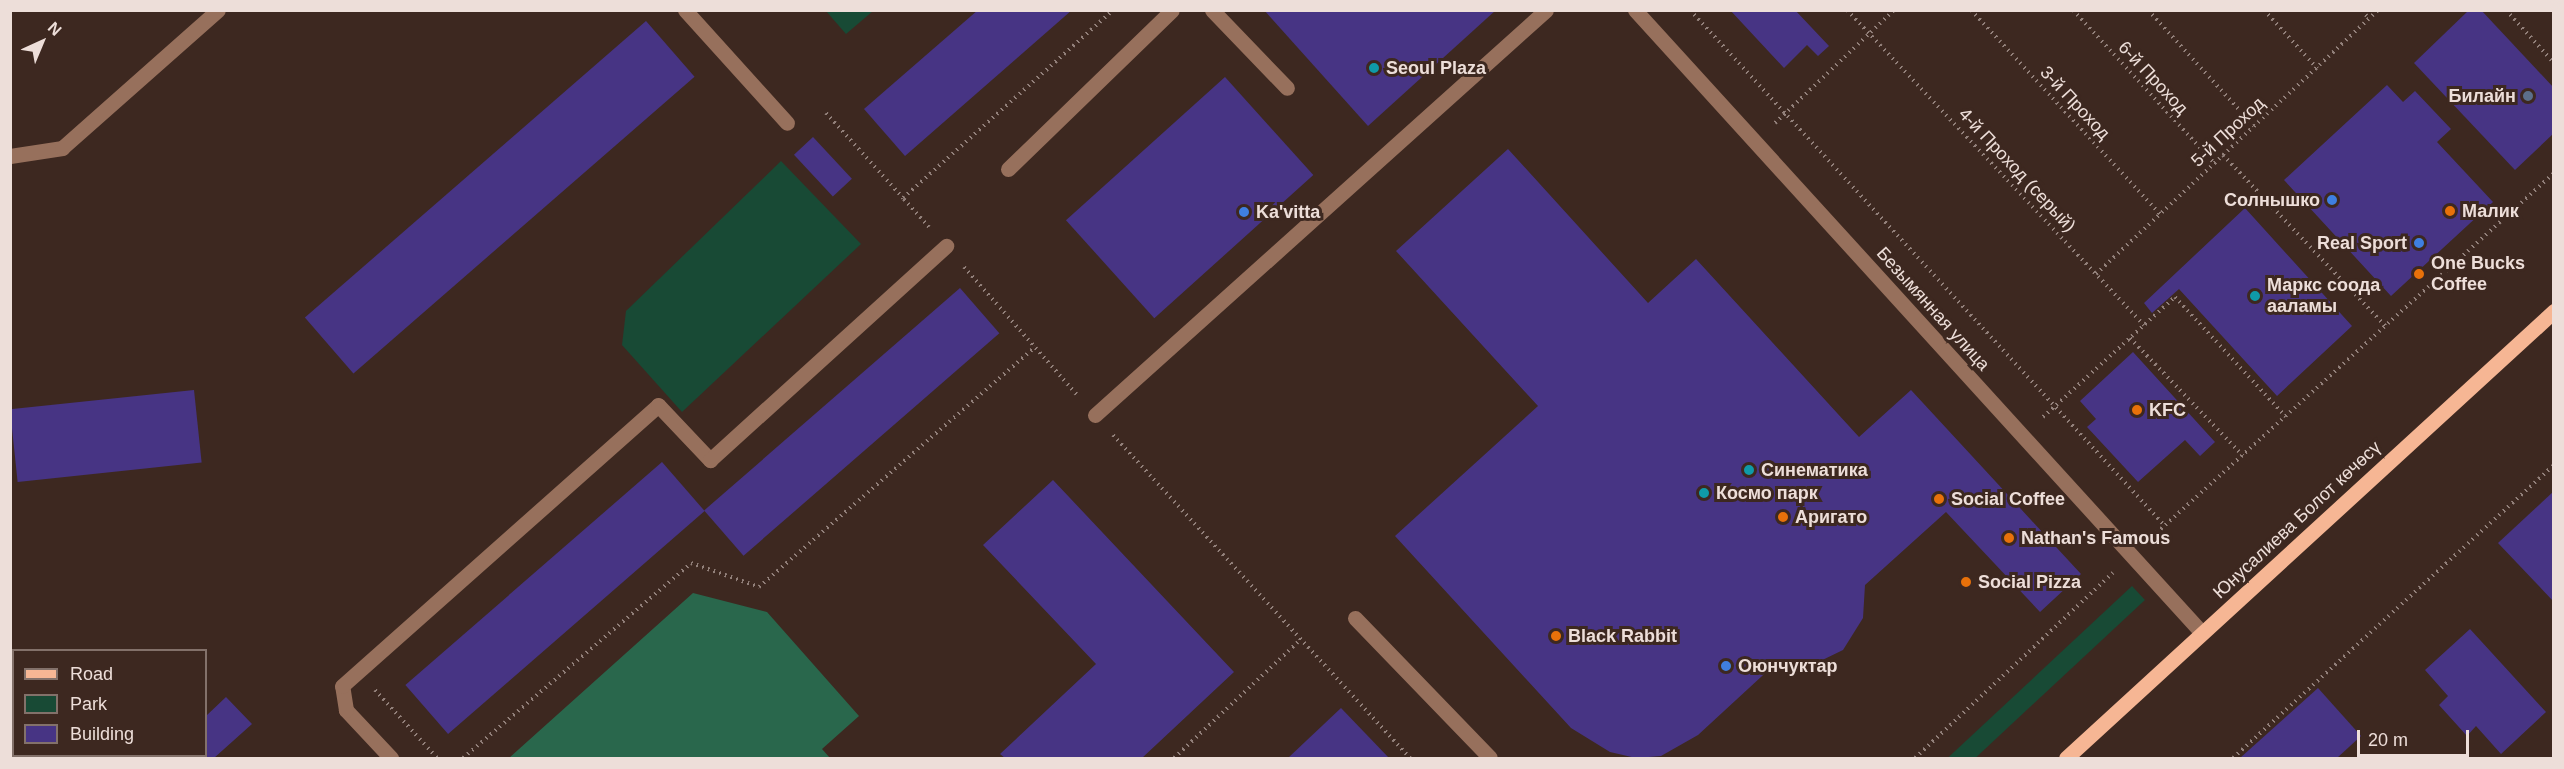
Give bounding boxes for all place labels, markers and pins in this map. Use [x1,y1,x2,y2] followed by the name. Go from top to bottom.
[1386,57,1486,79] place label: Seoul Plaza
[1367,61,1381,75] marker: Seoul Plaza
[2449,85,2516,107] place label: Билайн
[2521,89,2535,103] marker: Билайн
[2224,189,2320,211] place label: Солнышко
[2325,193,2339,207] marker: Солнышко
[2462,200,2519,222] place label: Малик
[1256,201,1320,223] place label: Ka'vitta
[2443,204,2457,218] marker: Малик
[1237,205,1251,219] marker: Ka'vitta
[2317,232,2407,254] place label: Real Sport
[2412,236,2426,250] marker: Real Sport
[2431,253,2525,296] place label: One Bucks Coffee
[2412,267,2426,281] marker: One Bucks Coffee
[2267,275,2380,318] place label: Маркс соода ааламы
[2248,289,2262,303] marker: Маркс соода ааламы
[2149,399,2186,421] place label: KFC
[2130,403,2144,417] marker: KFC
[1761,459,1868,481] place label: Синематика
[1742,463,1756,477] marker: Синематика
[1716,482,1818,504] place label: Космо парк
[1697,486,1711,500] marker: Космо парк
[1951,488,2065,510] place label: Social Coffee
[1932,492,1946,506] marker: Social Coffee
[1795,506,1867,528] place label: Аригато
[1776,510,1790,524] marker: Аригато
[2021,527,2170,549] place label: Nathan's Famous
[2002,531,2016,545] marker: Nathan's Famous
[1978,571,2081,593] place label: Social Pizza
[1959,575,1973,589] marker: Social Pizza
[1568,625,1677,647] place label: Black Rabbit
[1549,629,1563,643] marker: Black Rabbit
[1738,655,1838,677] place label: Оюнчуктар
[1719,659,1733,673] marker: Оюнчуктар

